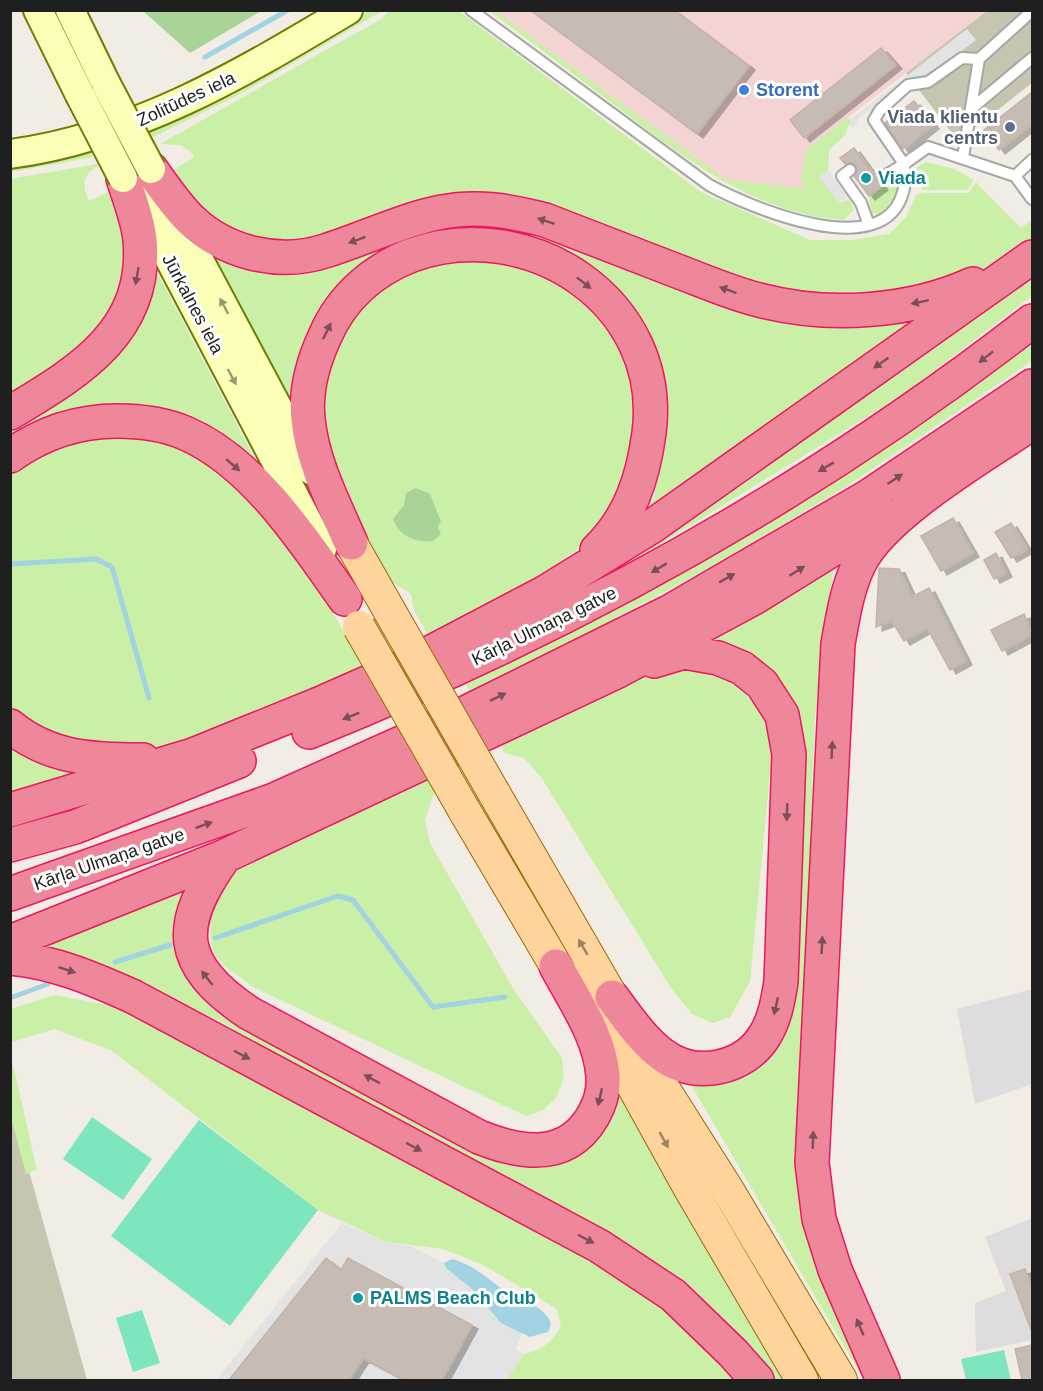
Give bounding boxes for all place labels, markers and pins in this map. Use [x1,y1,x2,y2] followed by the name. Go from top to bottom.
[756,80,819,100] place label: Storent
[737,83,751,97] marker: Storent
[887,107,998,148] place label: Viada klientu centrs
[1003,120,1017,134] marker: Viada klientu centrs
[878,168,927,188] place label: Viada
[859,171,873,185] marker: Viada
[370,1288,536,1308] place label: PALMS Beach Club
[351,1291,365,1305] marker: PALMS Beach Club

